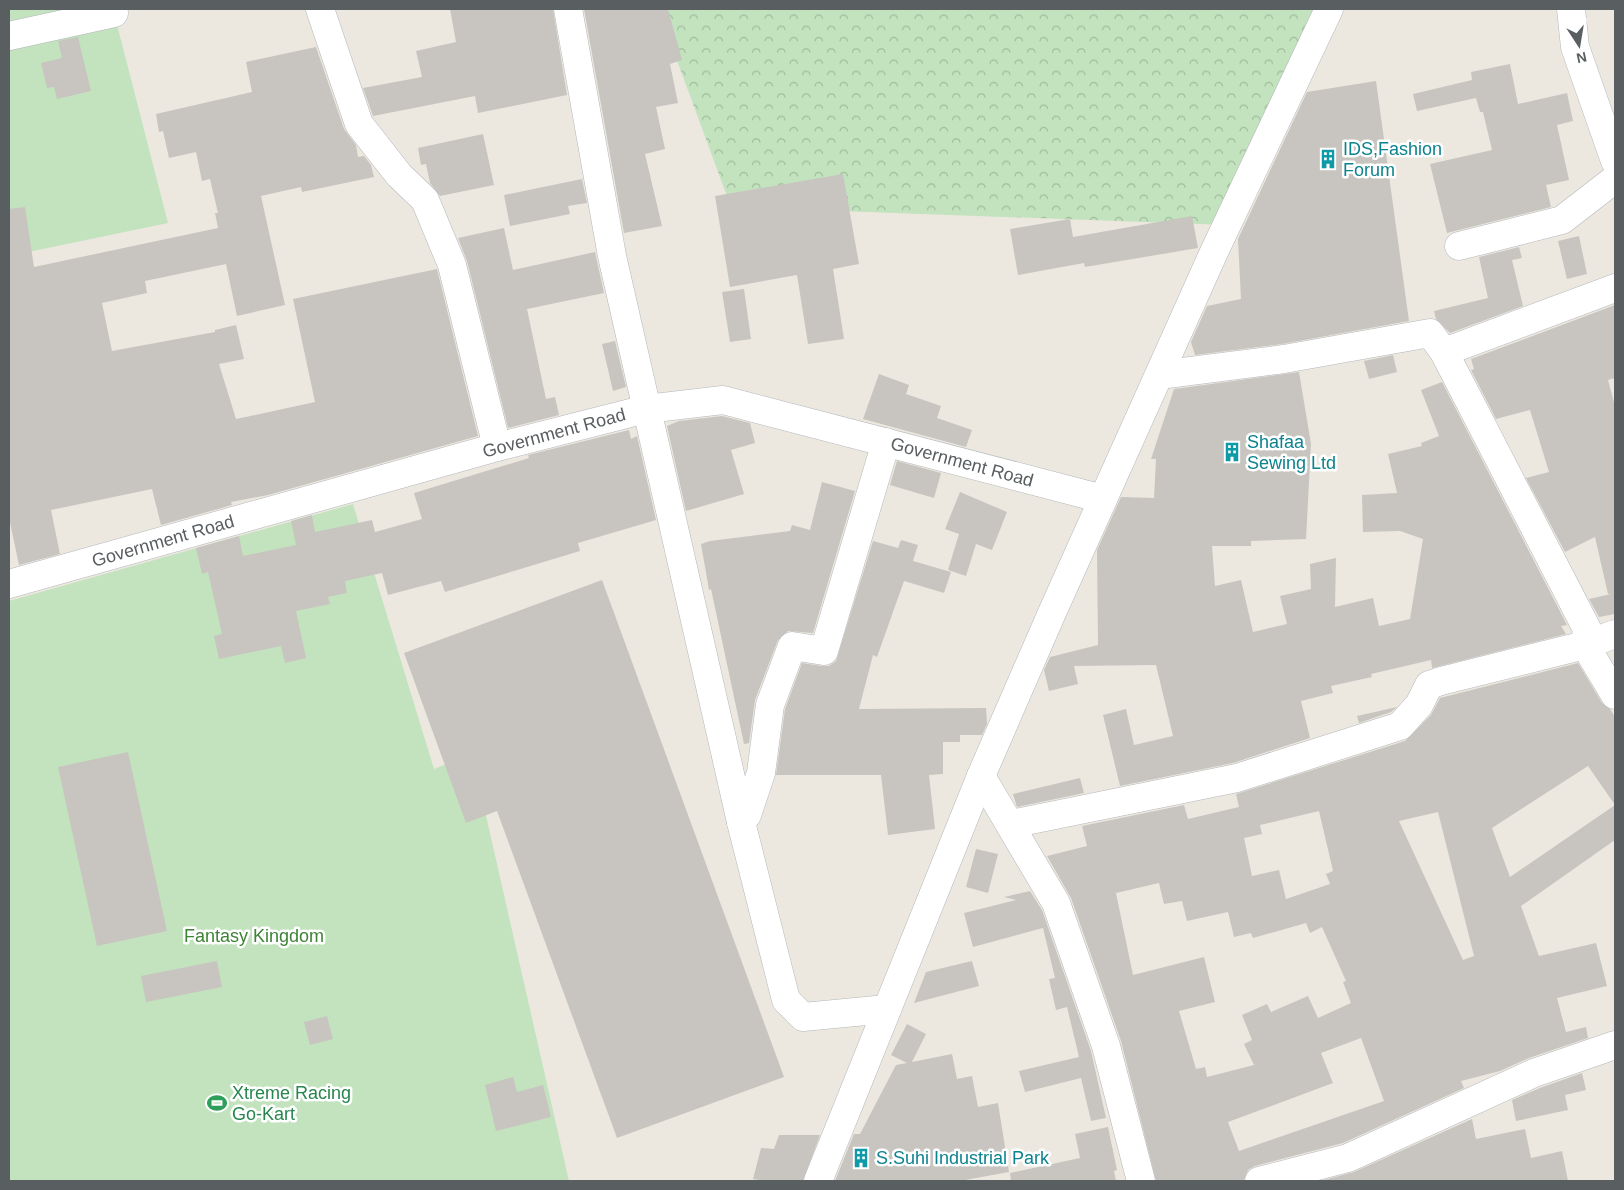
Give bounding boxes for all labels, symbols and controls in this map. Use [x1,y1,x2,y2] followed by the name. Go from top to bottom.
[1554,20,1604,70] north arrow
[1575,49,1588,67] text: N
[1343,139,1442,180] place label: IDS,Fashion Forum
[1317,148,1339,170] building icon: IDS,Fashion Forum
[480,404,628,462] street label: Government Road
[1247,432,1336,473] place label: Shafaa Sewing Ltd
[888,433,1036,491] street label: Government Road
[1221,441,1243,463] building icon: Shafaa Sewing Ltd
[90,511,236,571] street label: Government Road
[184,926,324,946] park label: Fantasy Kingdom
[232,1083,351,1124] place label: Xtreme Racing Go-Kart
[206,1092,228,1114] sports icon: Xtreme Racing Go-Kart
[850,1147,872,1169] building icon: S.Suhi Industrial Park
[876,1148,1050,1168] place label: S.Suhi Industrial Park

